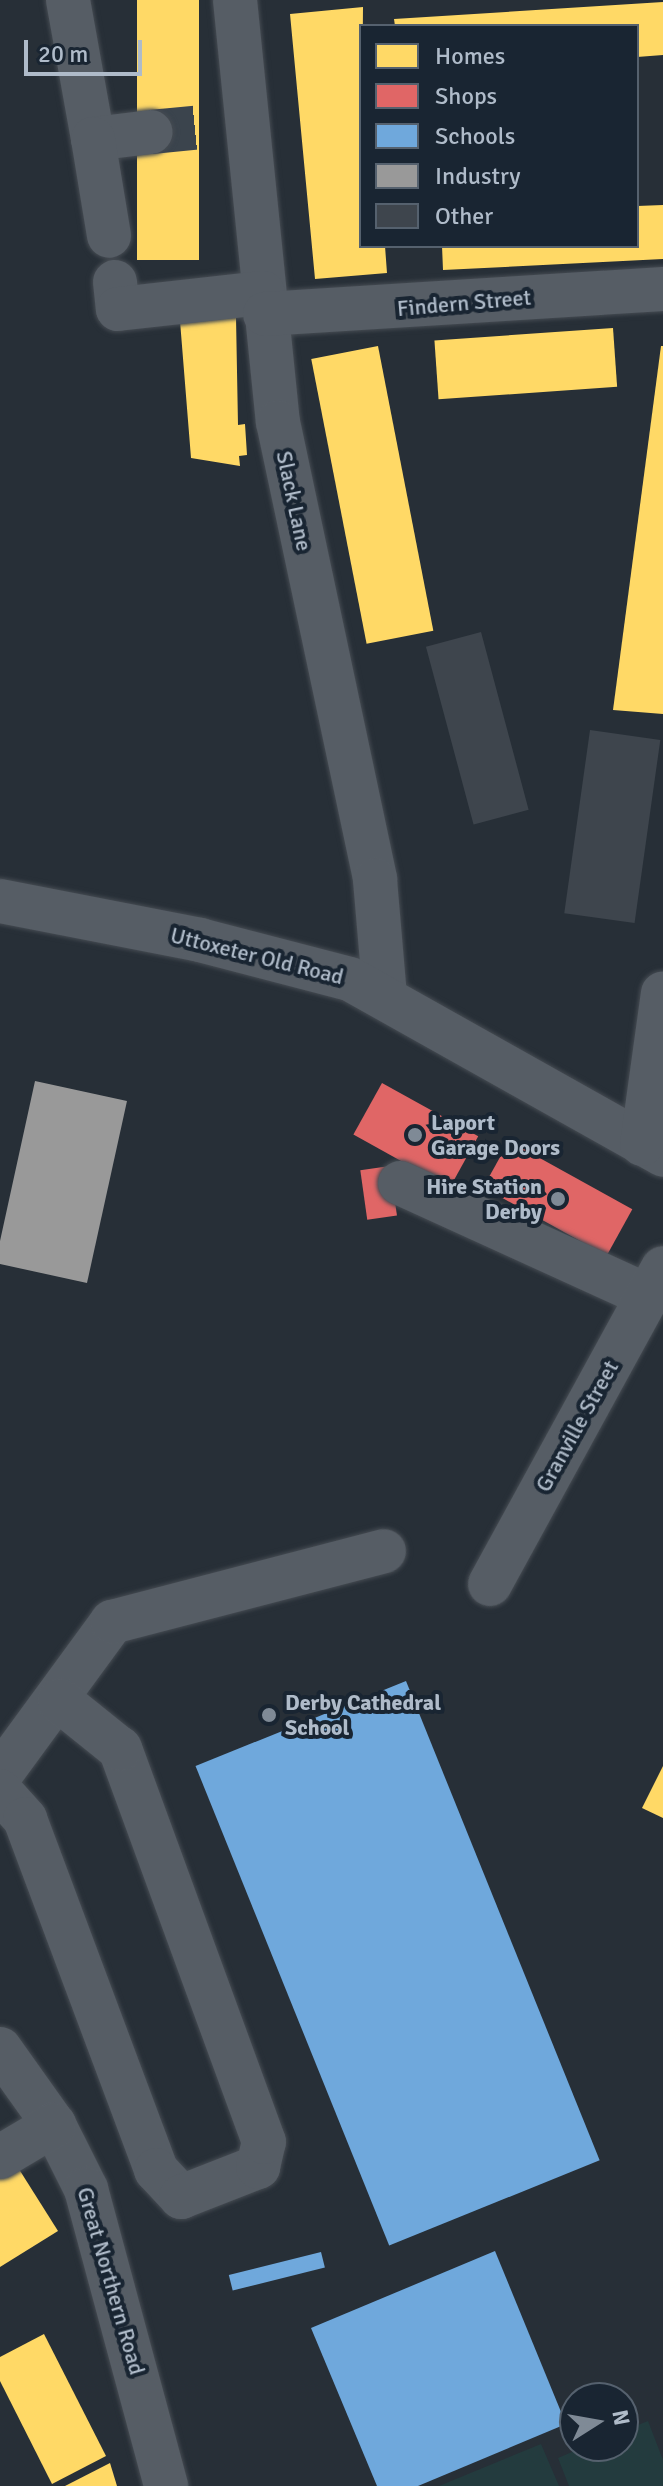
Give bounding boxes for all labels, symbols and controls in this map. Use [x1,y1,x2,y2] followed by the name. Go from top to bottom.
[28,24,146,74] scale bar
[359,24,639,248] legend
[38,39,88,69] text: 20 m
[435,41,505,71] text: Homes
[435,81,497,111] text: Shops
[435,121,515,151] text: Schools
[435,161,521,191] text: Industry
[435,201,493,231] text: Other
[396,284,532,322] street label: Findern Street
[271,449,317,553] street label: Slack Lane
[168,922,346,990] street label: Uttoxeter Old Road
[431,1109,560,1160] place label: Laport Garage Doors
[406,1126,424,1144] marker: Laport Garage Doors
[426,1173,542,1224] place label: Hire Station Derby
[549,1190,567,1208] marker: Hire Station Derby
[530,1356,624,1496] street label: Granville Street
[285,1689,441,1740] place label: Derby Cathedral School
[260,1706,278,1724] marker: Derby Cathedral School
[72,2184,150,2378] street label: Great Northern Road
[559,2382,639,2462] north arrow
[606,2408,636,2428] text: N

